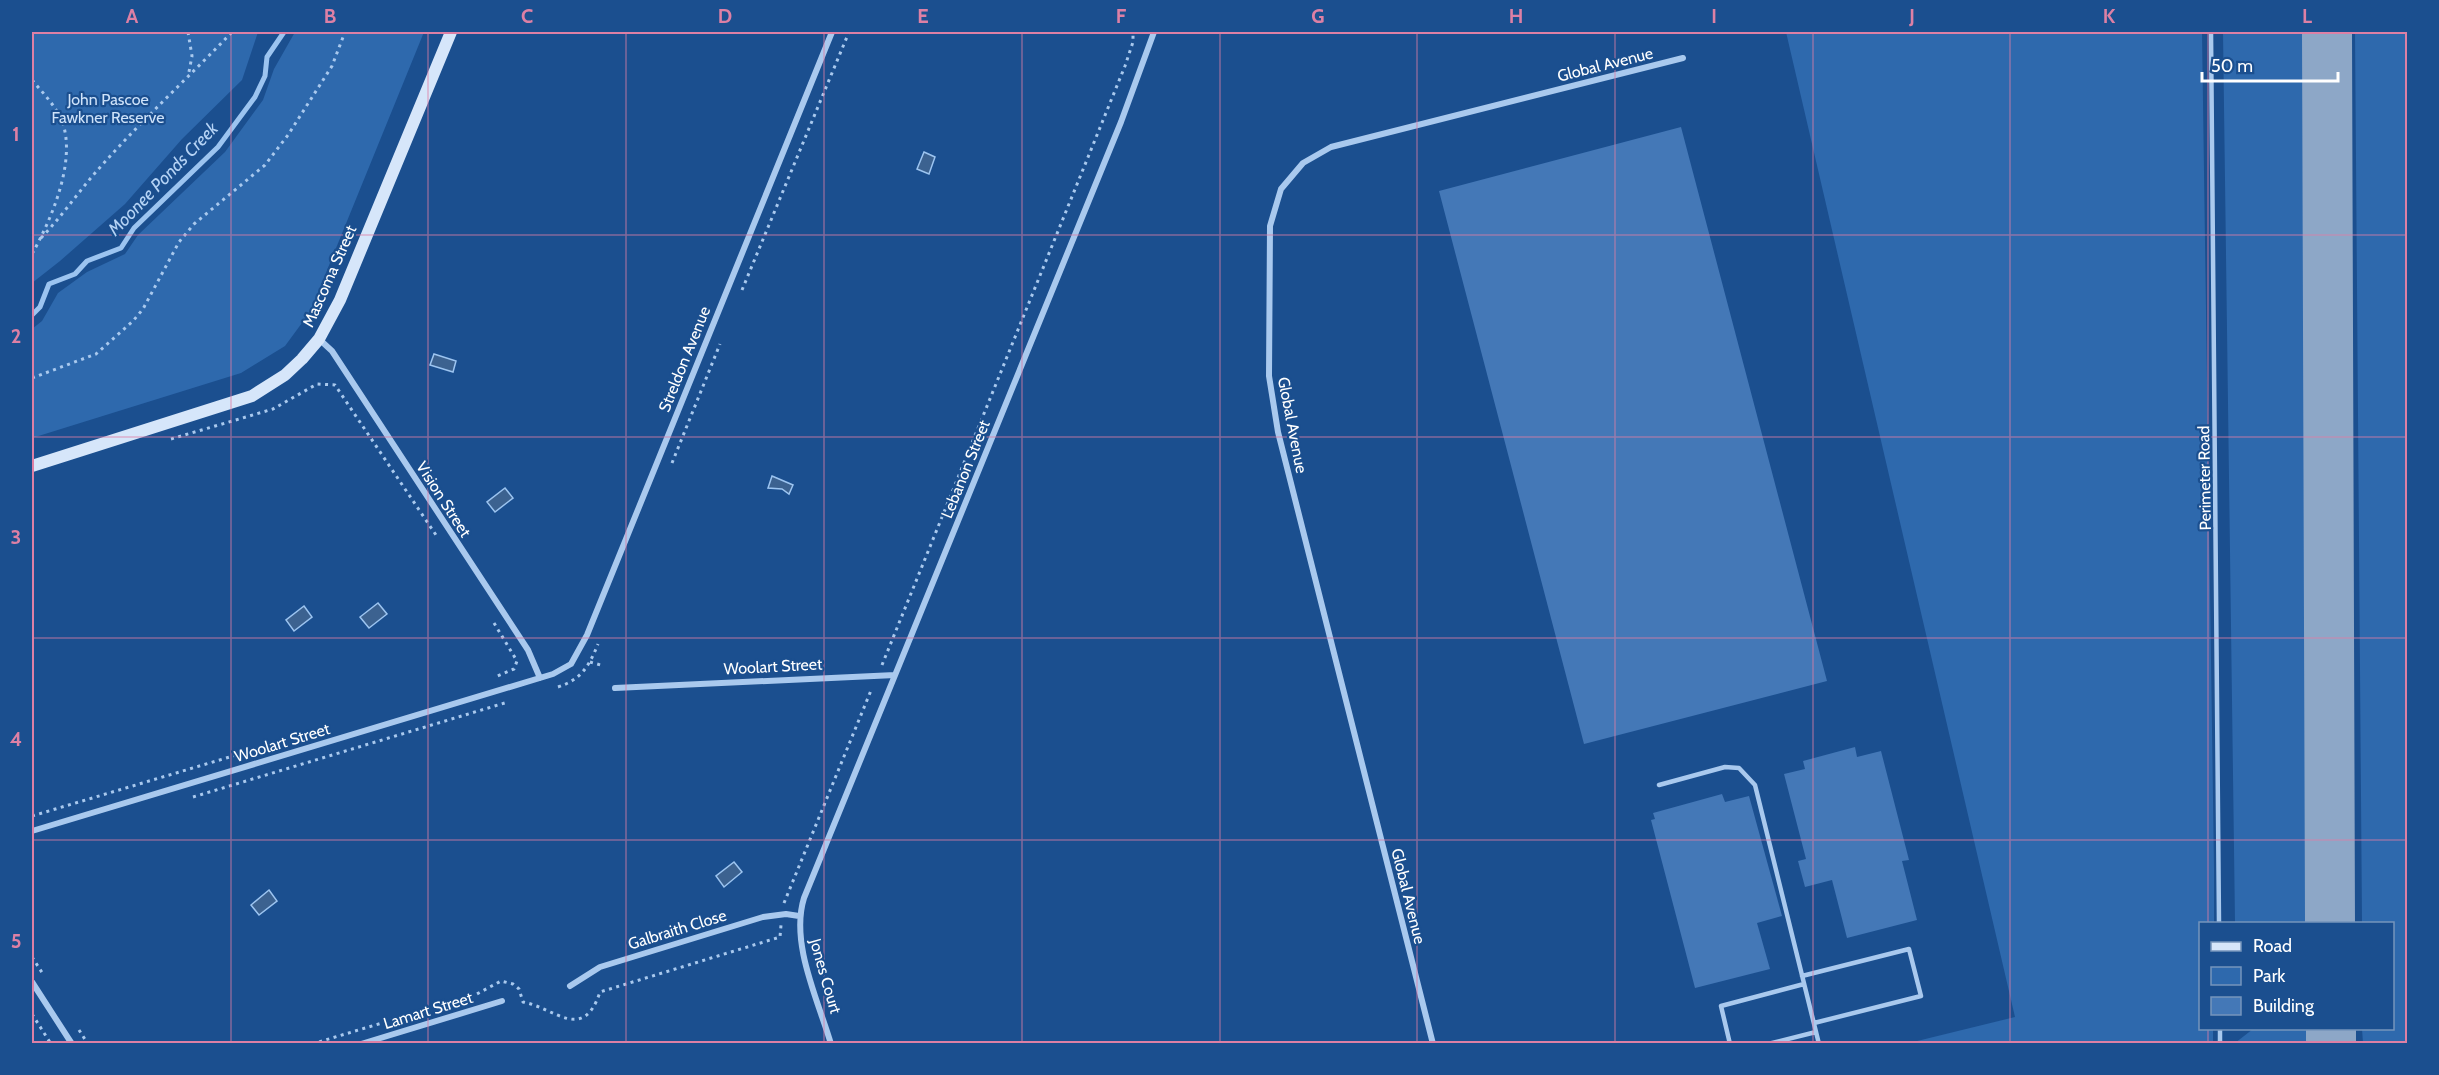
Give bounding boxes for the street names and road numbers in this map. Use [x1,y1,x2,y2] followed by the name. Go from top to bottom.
[1555,43,1655,86] street label: Global Avenue
[298,222,361,330] street label: Mascoma Street
[655,304,714,415] street label: Streldon Avenue
[1274,375,1311,475] street label: Global Avenue
[937,417,994,521] street label: Lebanon Street
[2194,425,2215,530] street label: Perimeter Road
[412,458,475,541] street label: Vision Street
[723,654,823,679] street label: Woolart Street
[232,719,333,766] street label: Woolart Street
[1387,846,1430,946] street label: Global Avenue
[626,905,729,953] street label: Galbraith Close
[805,935,845,1016] street label: Jones Court
[381,988,476,1033] street label: Lamart Street

